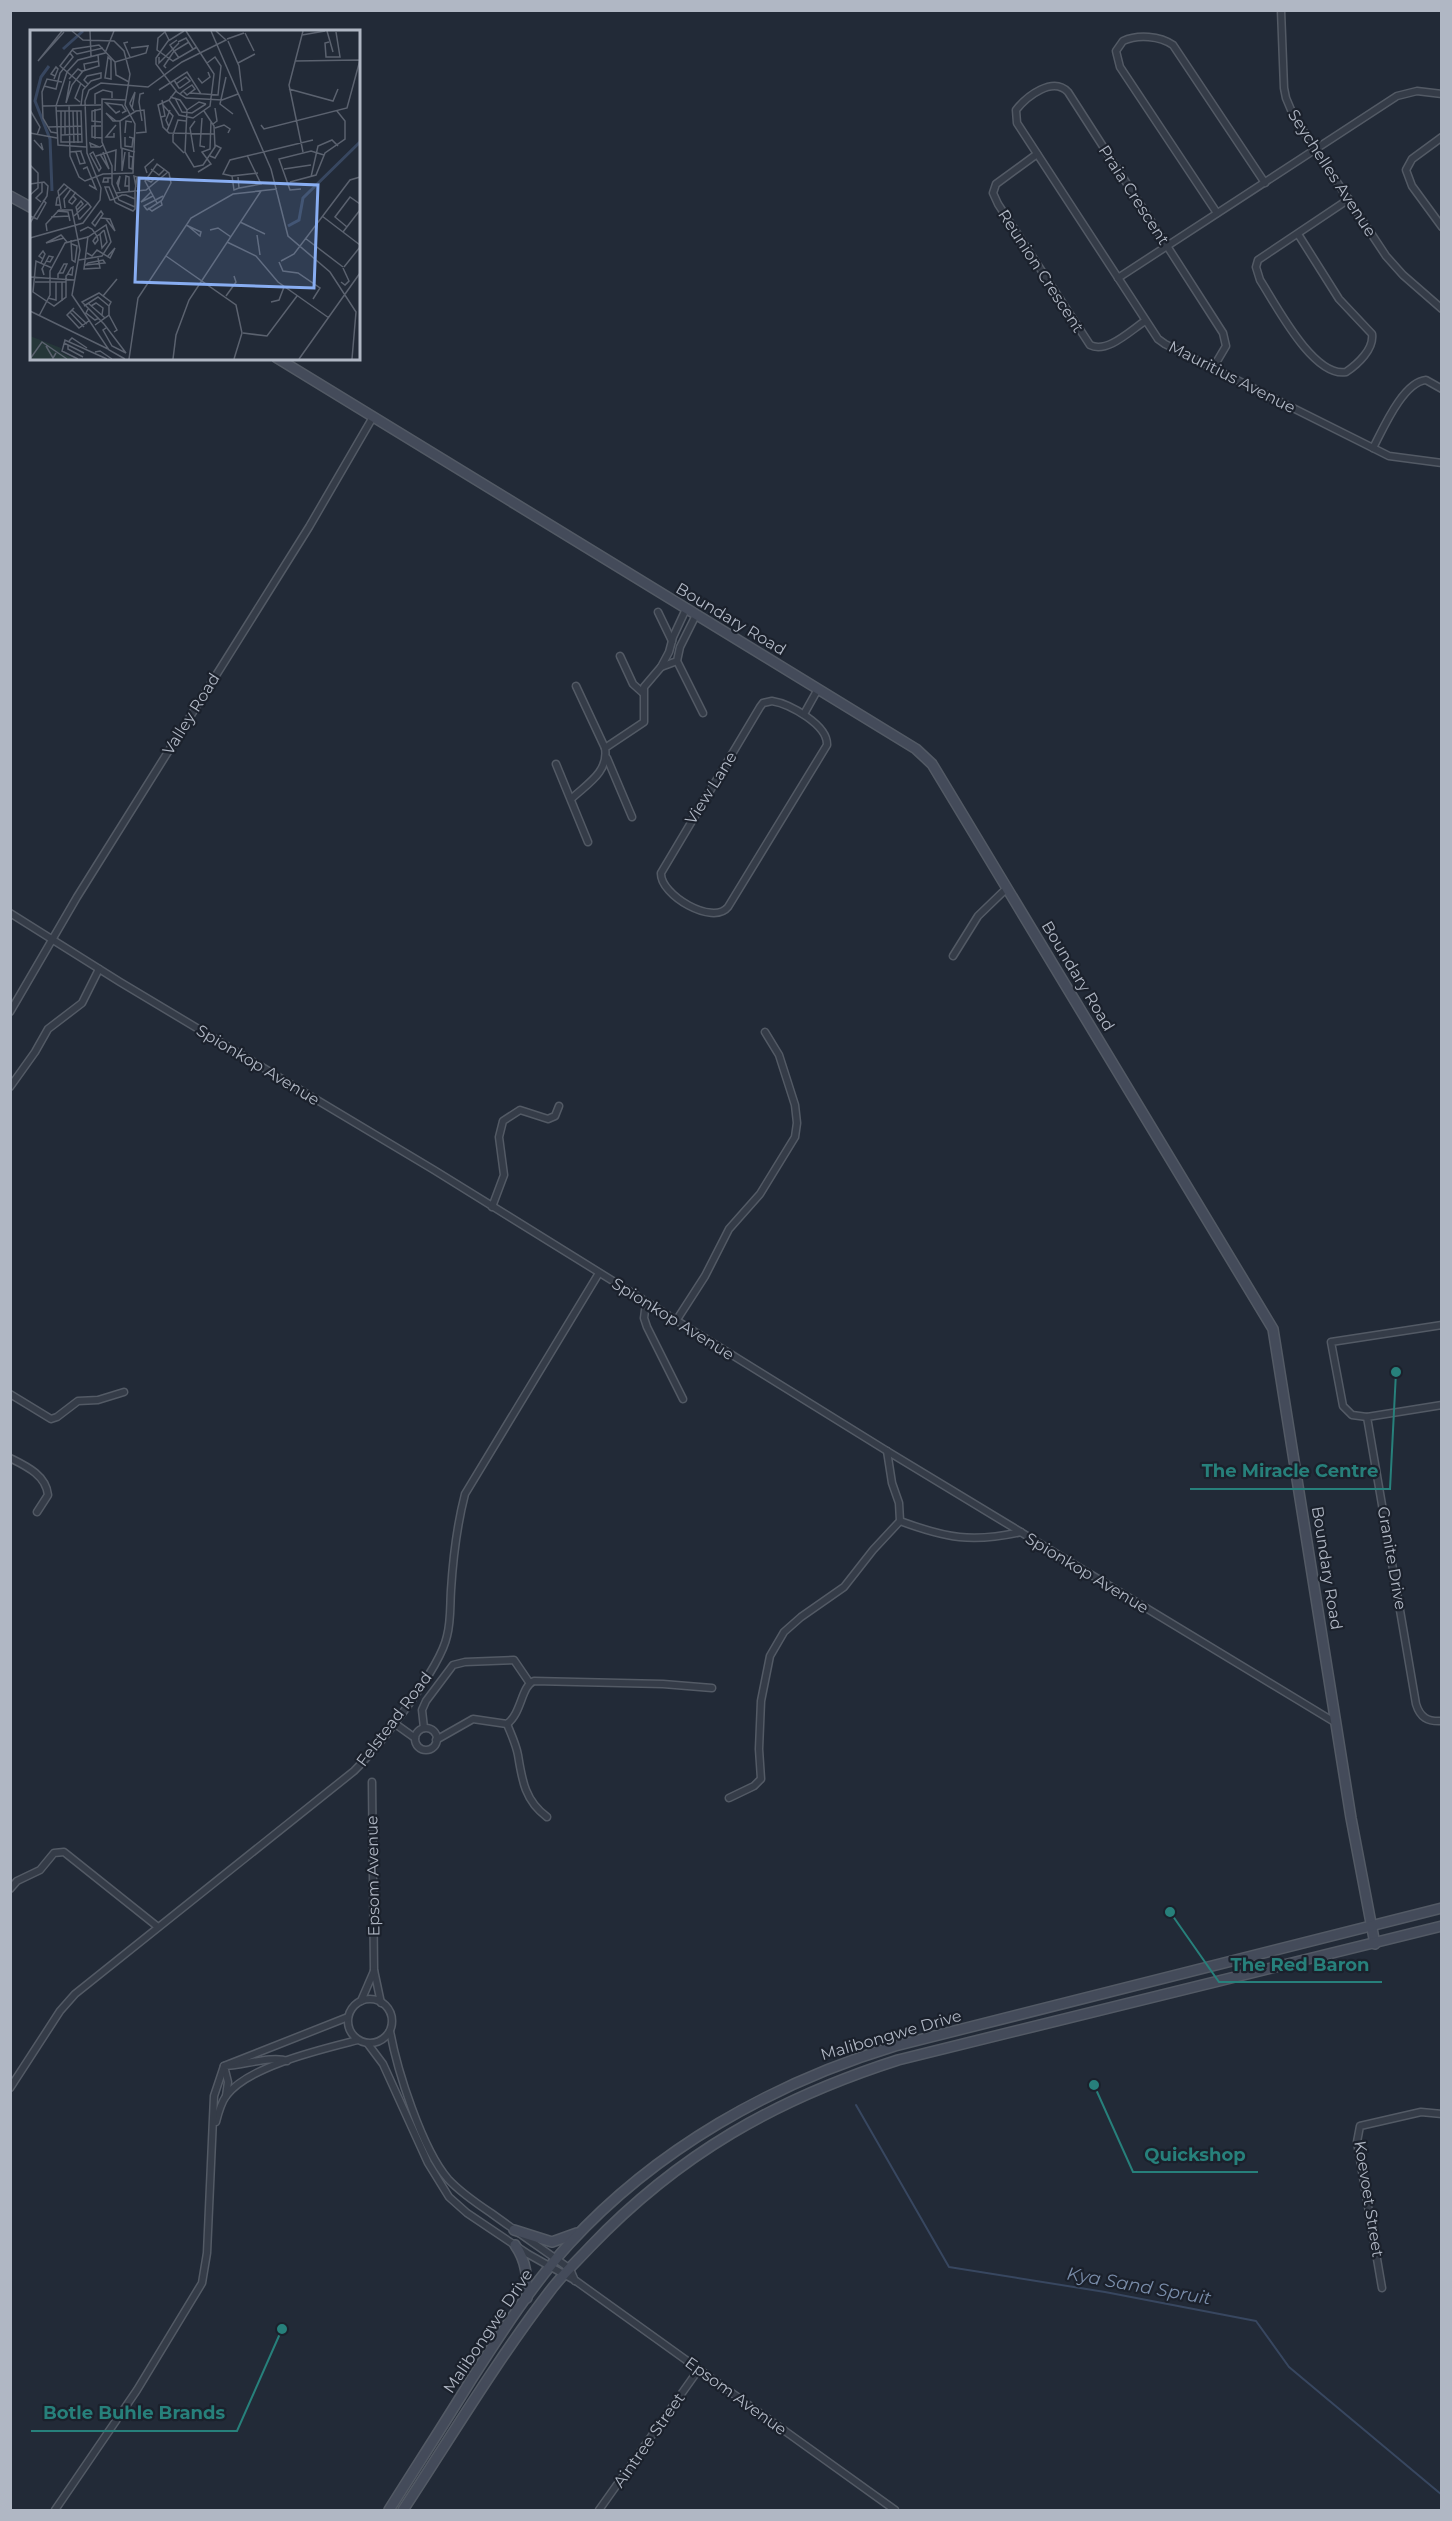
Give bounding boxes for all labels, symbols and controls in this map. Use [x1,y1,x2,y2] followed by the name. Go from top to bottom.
[30,30,360,360] inset map
[1284,106,1380,240] street label: Seychelles Avenue
[1095,142,1174,249] street label: Praia Crescent
[994,206,1088,337] street label: Reunion Crescent
[1165,337,1299,417] street label: Mauritius Avenue
[673,579,789,659] street label: Boundary Road
[158,670,224,758] street label: Valley Road
[681,748,741,828] street label: View Lane
[1038,918,1118,1034] street label: Boundary Road
[193,1021,323,1109] street label: Spionkop Avenue
[608,1274,738,1364] street label: Spionkop Avenue
[1190,1453,1390,1489] callout: The Miracle Centre
[1202,1460,1378,1482] text: The Miracle Centre
[1308,1505,1346,1631] street label: Boundary Road
[1374,1505,1410,1611] street label: Granite Drive
[1022,1529,1152,1617] street label: Spionkop Avenue
[352,1668,436,1770] street label: Felstead Road
[362,1815,384,1937] street label: Epsom Avenue
[1219,1946,1382,1982] callout: The Red Baron
[1231,1954,1369,1976] text: The Red Baron
[818,2006,964,2064] street label: Malibongwe Drive
[1133,2136,1258,2172] callout: Quickshop
[1350,2139,1388,2259] street label: Koevoet Street
[1144,2144,1246,2166] text: Quickshop
[1065,2262,1214,2310] water label: Kya Sand Spruit
[439,2265,537,2397] street label: Malibongwe Drive
[681,2353,791,2439] street label: Epsom Avenue
[609,2389,689,2491] street label: Aintree Street
[31,2395,237,2431] callout: Botle Buhle Brands
[43,2402,226,2424] text: Botle Buhle Brands

